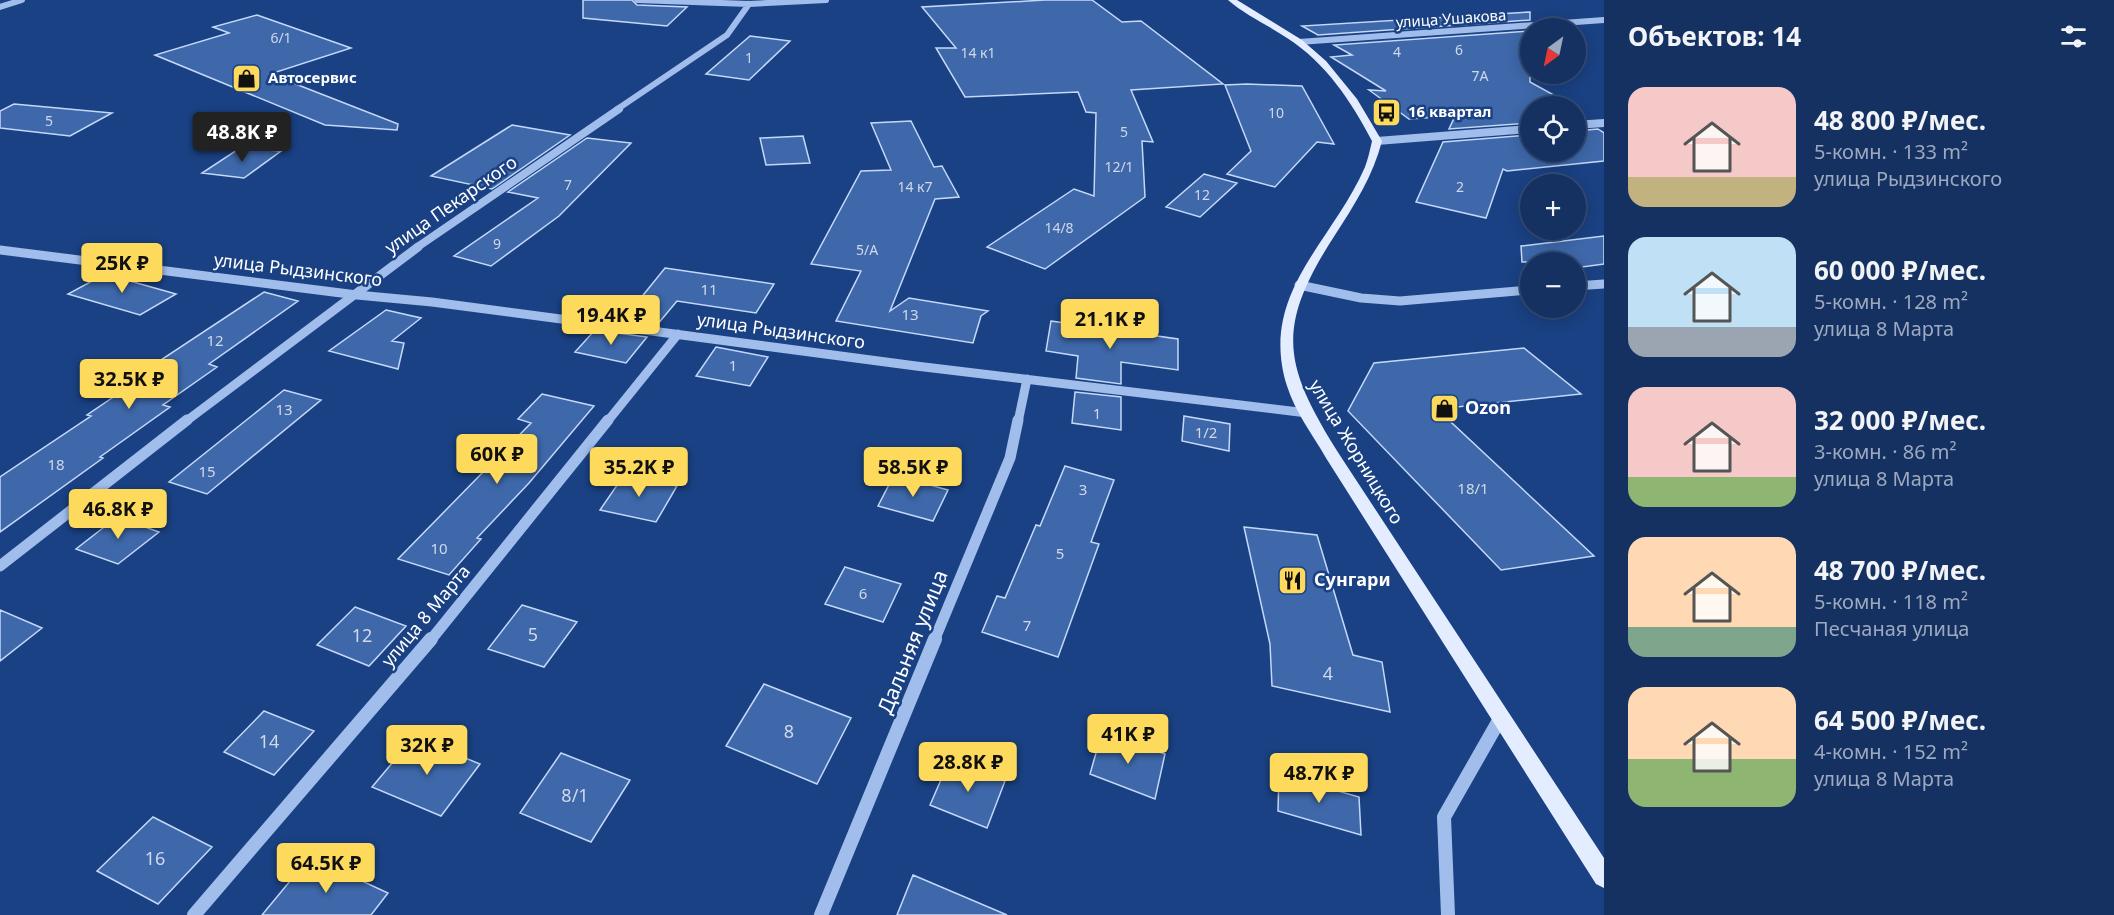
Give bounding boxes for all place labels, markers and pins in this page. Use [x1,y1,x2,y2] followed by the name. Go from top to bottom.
[231,62,263,94] shop icon: Автосервис
[268,67,357,87] place label: Автосервис
[1371,96,1403,128] bus stop icon: 16 квартал
[1408,101,1491,121] place label: 16 квартал
[187,112,297,163] pin: 48.8K ₽
[80,243,164,294] pin: 25K ₽
[556,295,666,346] pin: 19.4K ₽
[1055,299,1165,350] pin: 21.1K ₽
[74,359,184,410] pin: 32.5K ₽
[1428,392,1460,424] shop icon: Ozon
[1465,395,1511,419] place label: Ozon
[455,434,539,485] pin: 60K ₽
[584,447,694,498] pin: 35.2K ₽
[858,447,968,498] pin: 58.5K ₽
[63,489,173,540] pin: 46.8K ₽
[1277,564,1309,596] restaurant icon: Сунгари
[1314,567,1391,591] place label: Сунгари
[1086,714,1170,765] pin: 41K ₽
[385,725,469,776] pin: 32K ₽
[913,742,1023,793] pin: 28.8K ₽
[1264,753,1374,804] pin: 48.7K ₽
[271,843,381,894] pin: 64.5K ₽

